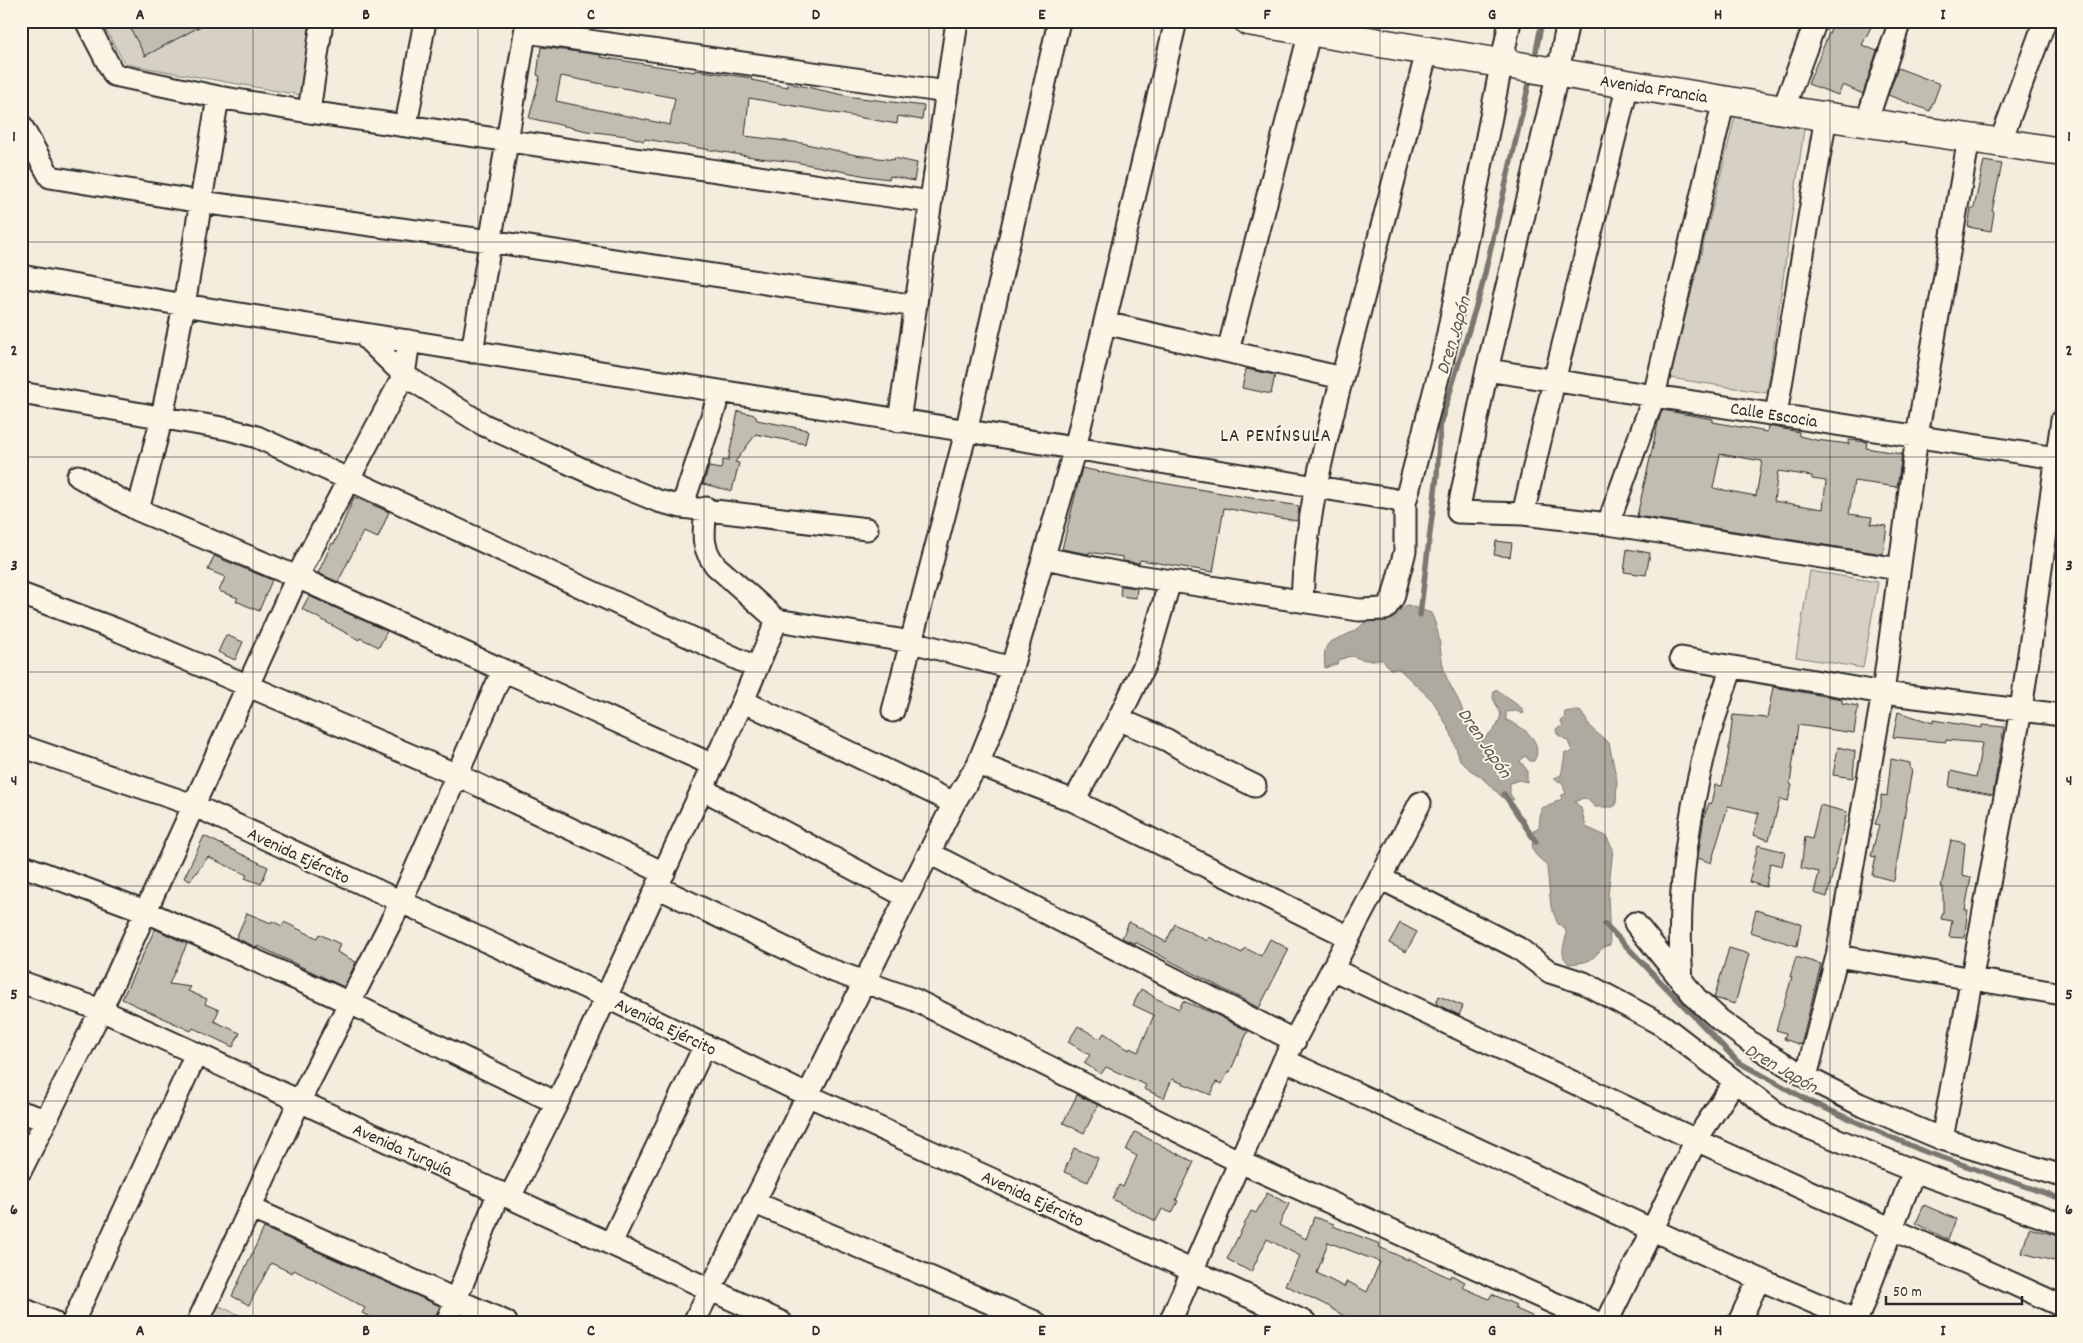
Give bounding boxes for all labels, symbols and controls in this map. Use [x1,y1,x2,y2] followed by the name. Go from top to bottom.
[136,4,145,27] text: A
[362,4,370,27] text: B
[587,4,595,27] text: C
[812,4,821,27] text: D
[1038,4,1046,27] text: E
[1263,4,1271,27] text: F
[1488,4,1496,27] text: G
[1714,4,1722,27] text: H
[1941,4,1947,27] text: I
[1598,70,1710,111] street label: Avenida Francia
[12,126,16,149] text: 1
[2067,126,2071,149] text: 1
[1431,293,1480,378] water label: Dren Japón
[11,340,18,363] text: 2
[2066,340,2073,363] text: 2
[1728,397,1820,436] street label: Calle Escocia
[1220,424,1332,451] district label: LA PENÍNSULA
[10,555,18,578] text: 3
[2065,555,2073,578] text: 3
[1449,703,1517,786] water label: Dren Japón
[11,770,17,793] text: 4
[2066,770,2072,793] text: 4
[243,823,353,892] street label: Avenida Ejército
[10,984,18,1007] text: 5
[2065,984,2073,1007] text: 5
[610,993,720,1064] street label: Avenida Ejército
[1739,1038,1823,1102] water label: Dren Japón
[348,1118,456,1185] street label: Avenida Turquía
[977,1166,1087,1235] street label: Avenida Ejército
[10,1199,18,1222] text: 6
[2065,1199,2073,1222] text: 6
[1886,1273,2022,1305] scale bar
[1893,1282,1922,1304] text: 50 m
[136,1320,145,1343] text: A
[362,1320,370,1343] text: B
[587,1320,595,1343] text: C
[812,1320,821,1343] text: D
[1038,1320,1046,1343] text: E
[1263,1320,1271,1343] text: F
[1488,1320,1496,1343] text: G
[1714,1320,1722,1343] text: H
[1941,1320,1947,1343] text: I

